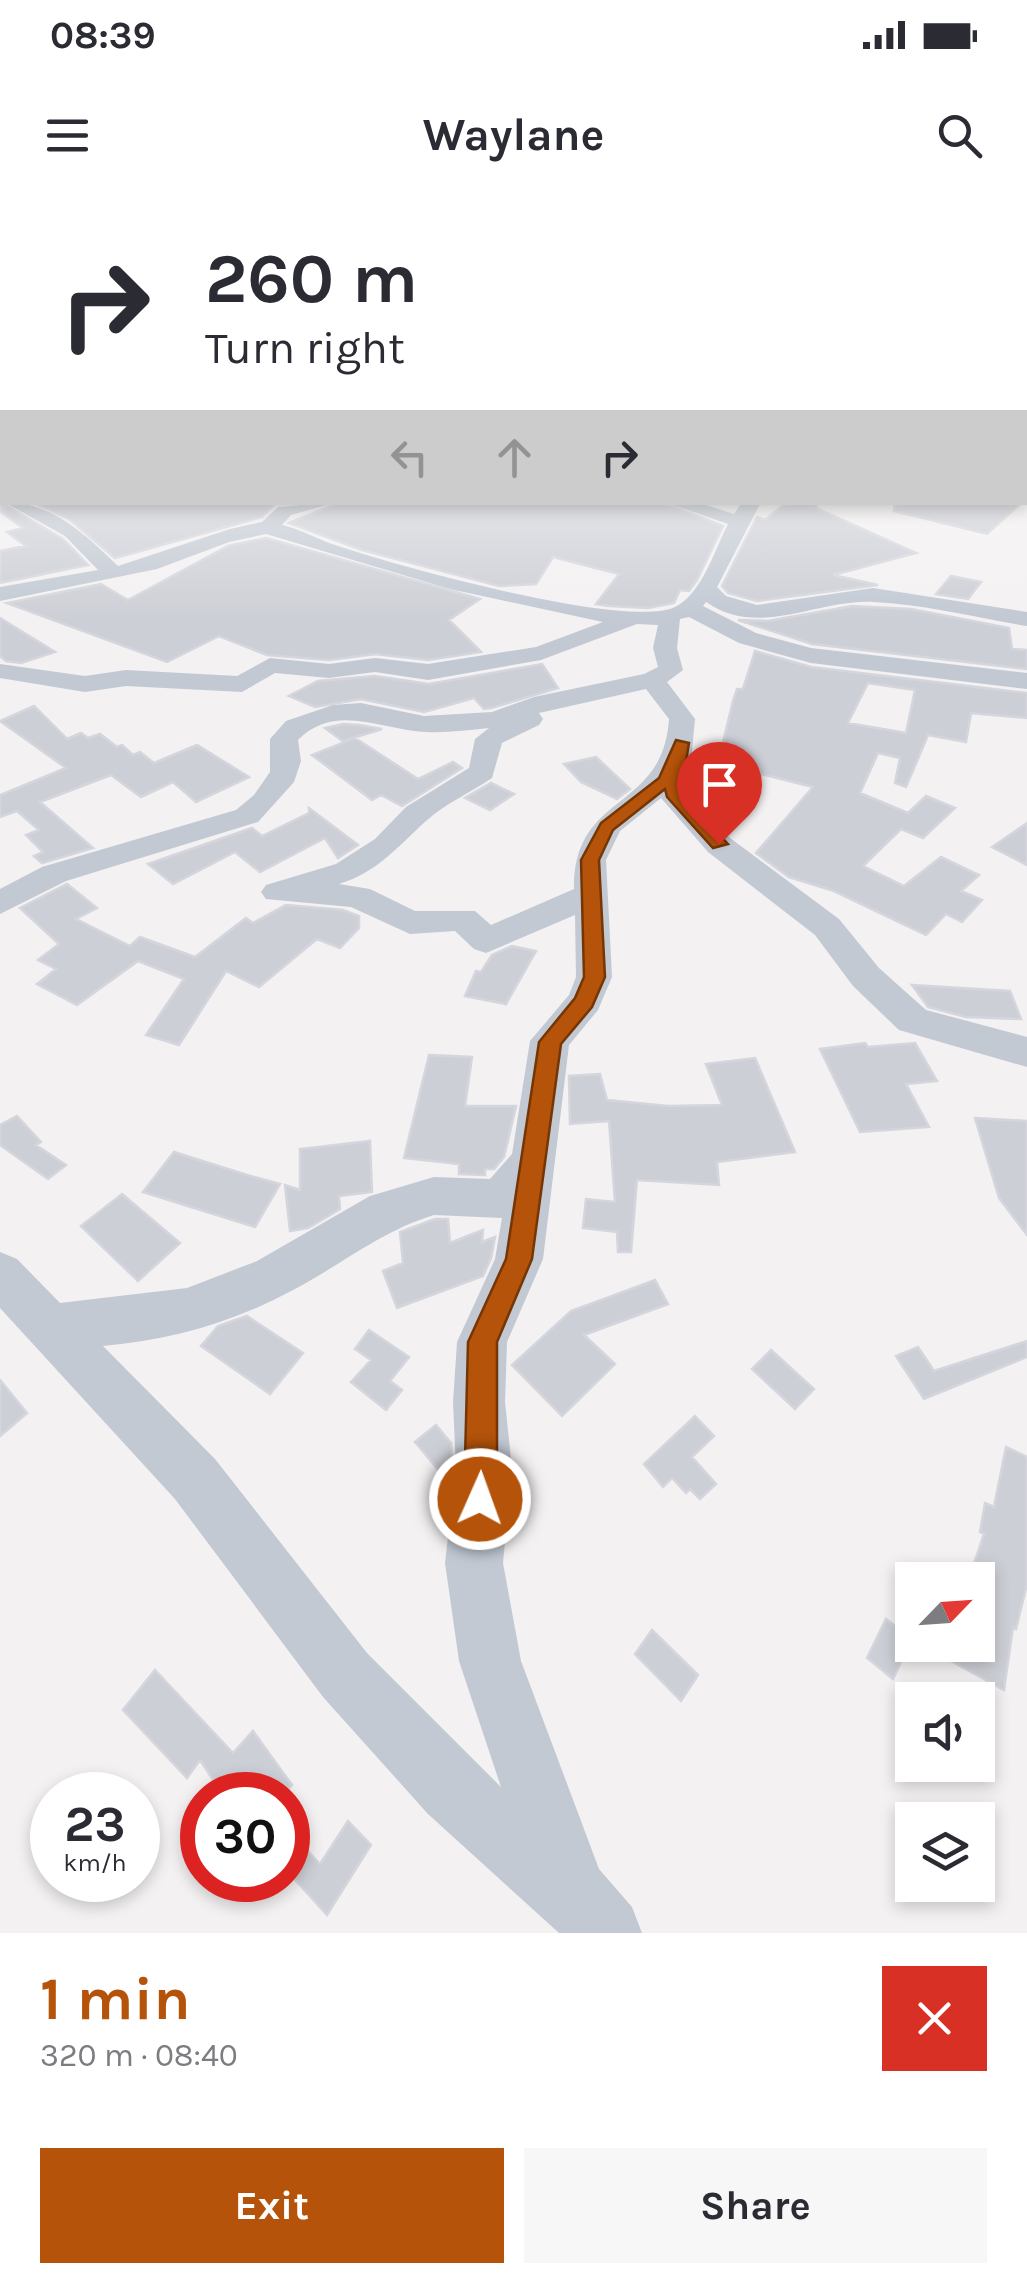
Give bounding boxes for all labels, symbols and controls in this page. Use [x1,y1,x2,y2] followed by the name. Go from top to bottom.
[50,13,156,58] text: 08:39
[40,108,95,163] icon: menu
[932,108,987,163] icon: search
[423,109,604,161] text: Waylane
[205,238,418,320] text: 260 m
[40,240,170,370] icon: right
[205,322,405,374] text: Turn right
[382,430,437,485] icon: left
[487,430,542,485] icon: ahead
[592,430,647,485] icon: right
[677,742,762,845] pin
[692,757,747,812] icon: arrive
[428,1447,532,1551] position arrow
[895,1562,995,1662] north arrow
[895,1562,995,1902] map controls
[895,1682,995,1782] button: sound
[180,1772,310,1902] speed limit sign: 30
[64,1795,126,1854] text: 23
[895,1802,995,1902] button: layers
[63,1848,127,1877] text: km/h
[40,1964,191,2034] text: 1 min
[882,1966,987,2071] button: close
[40,2037,238,2074] text: 320 m · 08:40
[40,2148,504,2263] button: Exit
[524,2148,987,2263] button: Share

